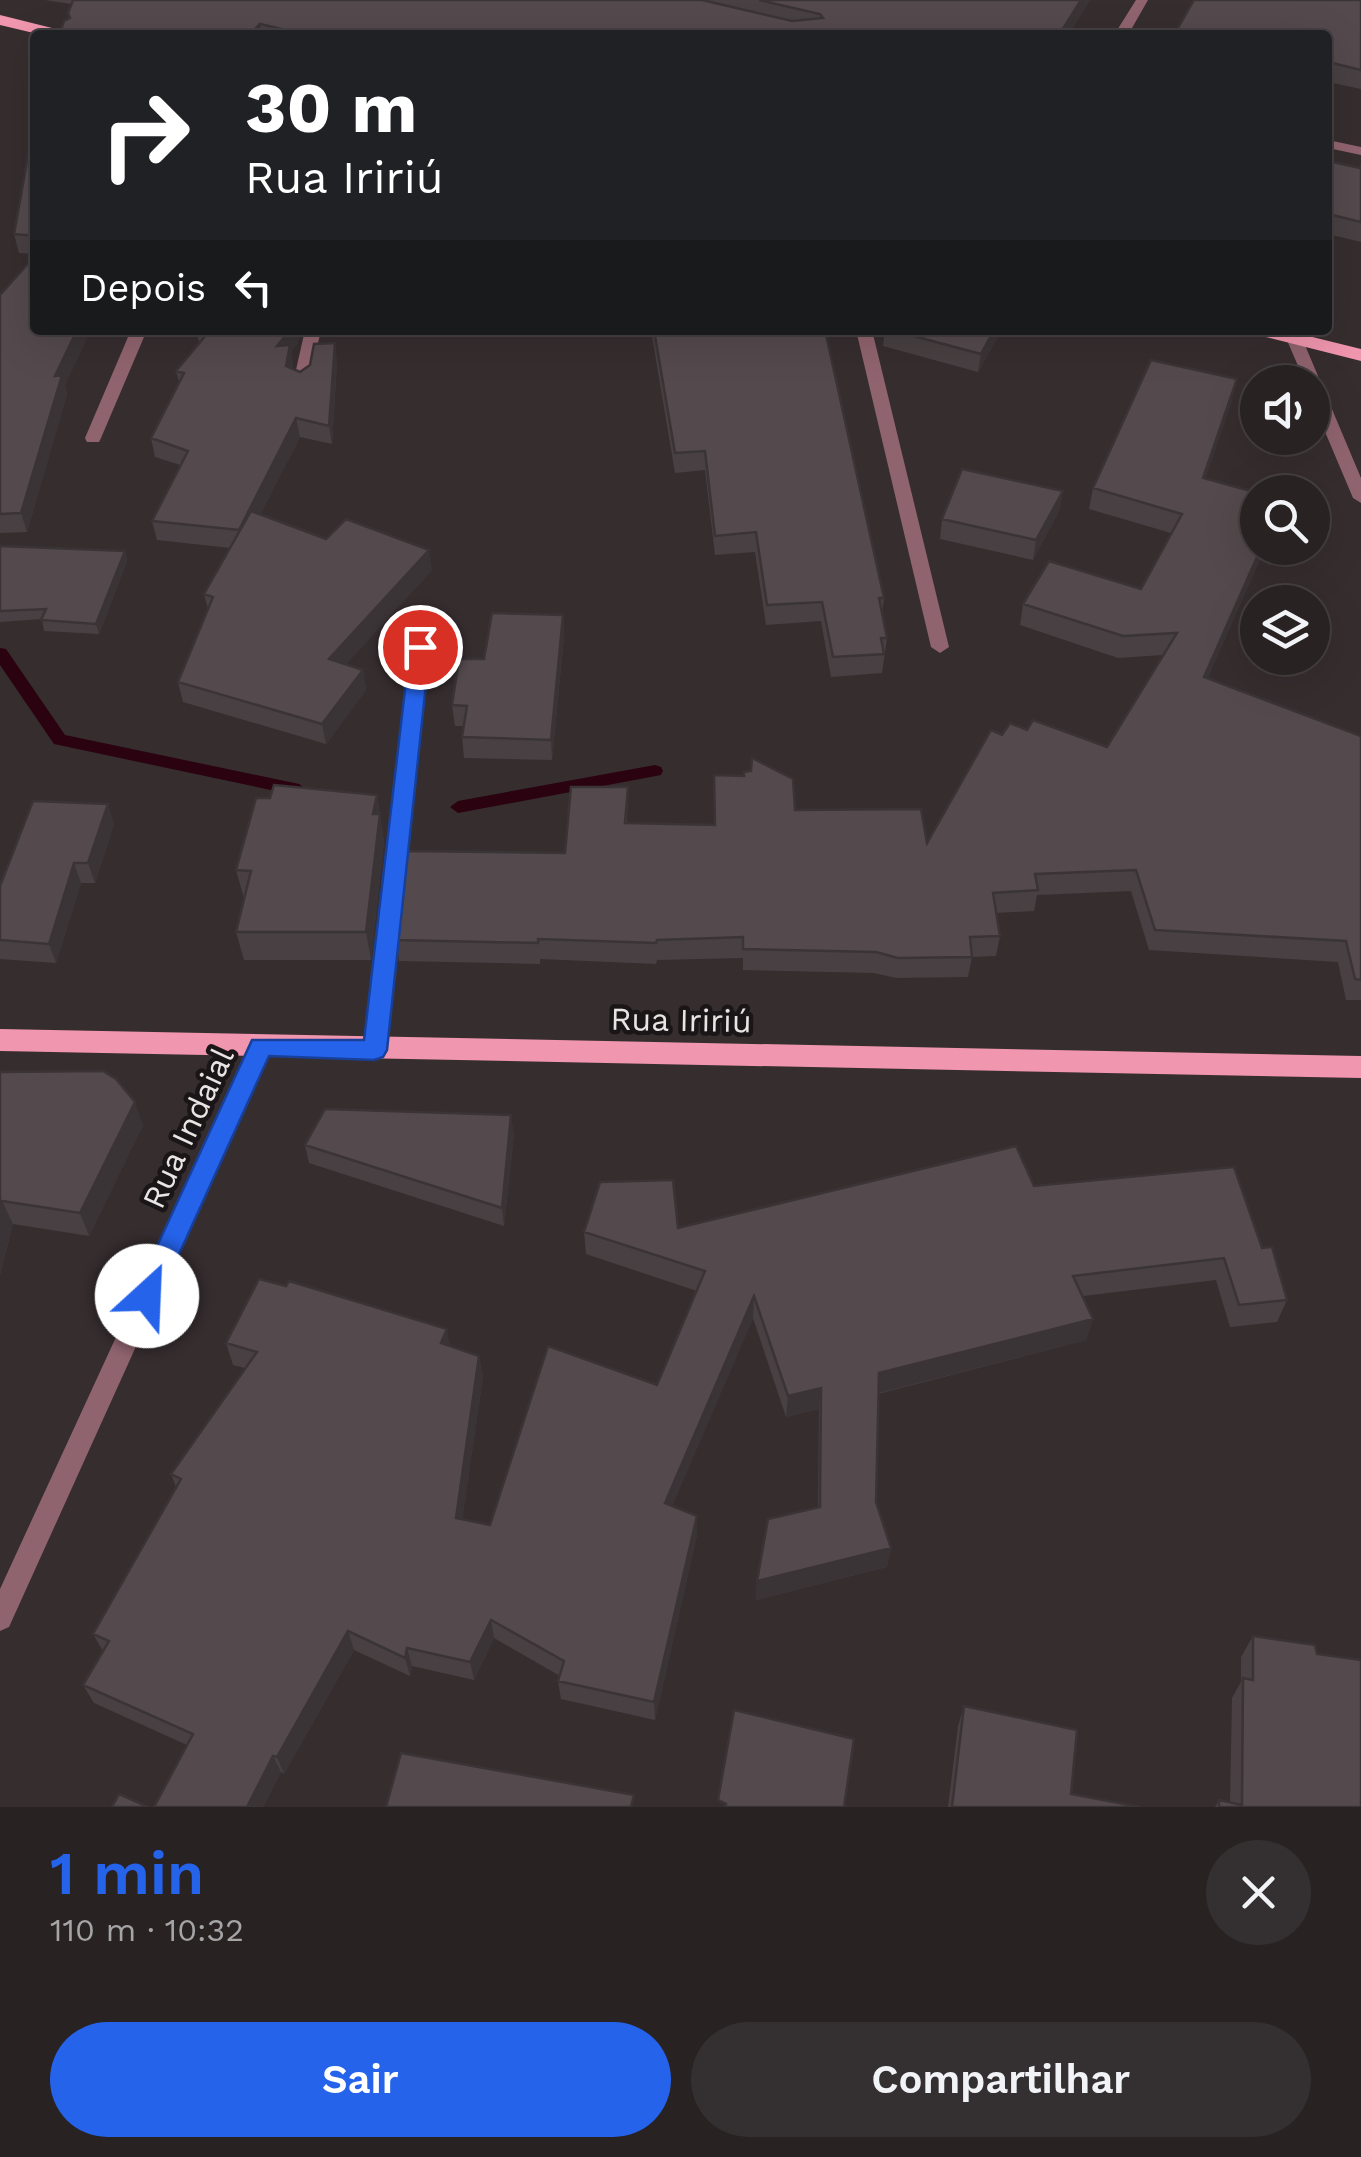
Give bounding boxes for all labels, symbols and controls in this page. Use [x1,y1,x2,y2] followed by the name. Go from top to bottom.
[245,67,417,149] text: 30 m
[80,70,210,200] icon: right
[245,151,444,204] text: Rua Iririú
[226,260,281,315] icon: left
[80,266,206,310] text: Depois
[1240,365,1330,675] map controls
[1240,365,1330,455] button: sound
[1240,475,1330,565] button: search
[1240,585,1330,675] button: layers
[378,605,463,690] pin
[393,620,448,675] icon: arrive
[610,1000,752,1040] street label: Rua Iririú
[134,1042,242,1214] street label: Rua Indaial
[95,1244,199,1348] position arrow
[50,1838,204,1909] text: 1 min
[1206,1840,1311,1945] button: close
[50,1911,244,1949] text: 110 m · 10:32
[50,2022,671,2137] button: Sair
[691,2022,1311,2137] button: Compartilhar

